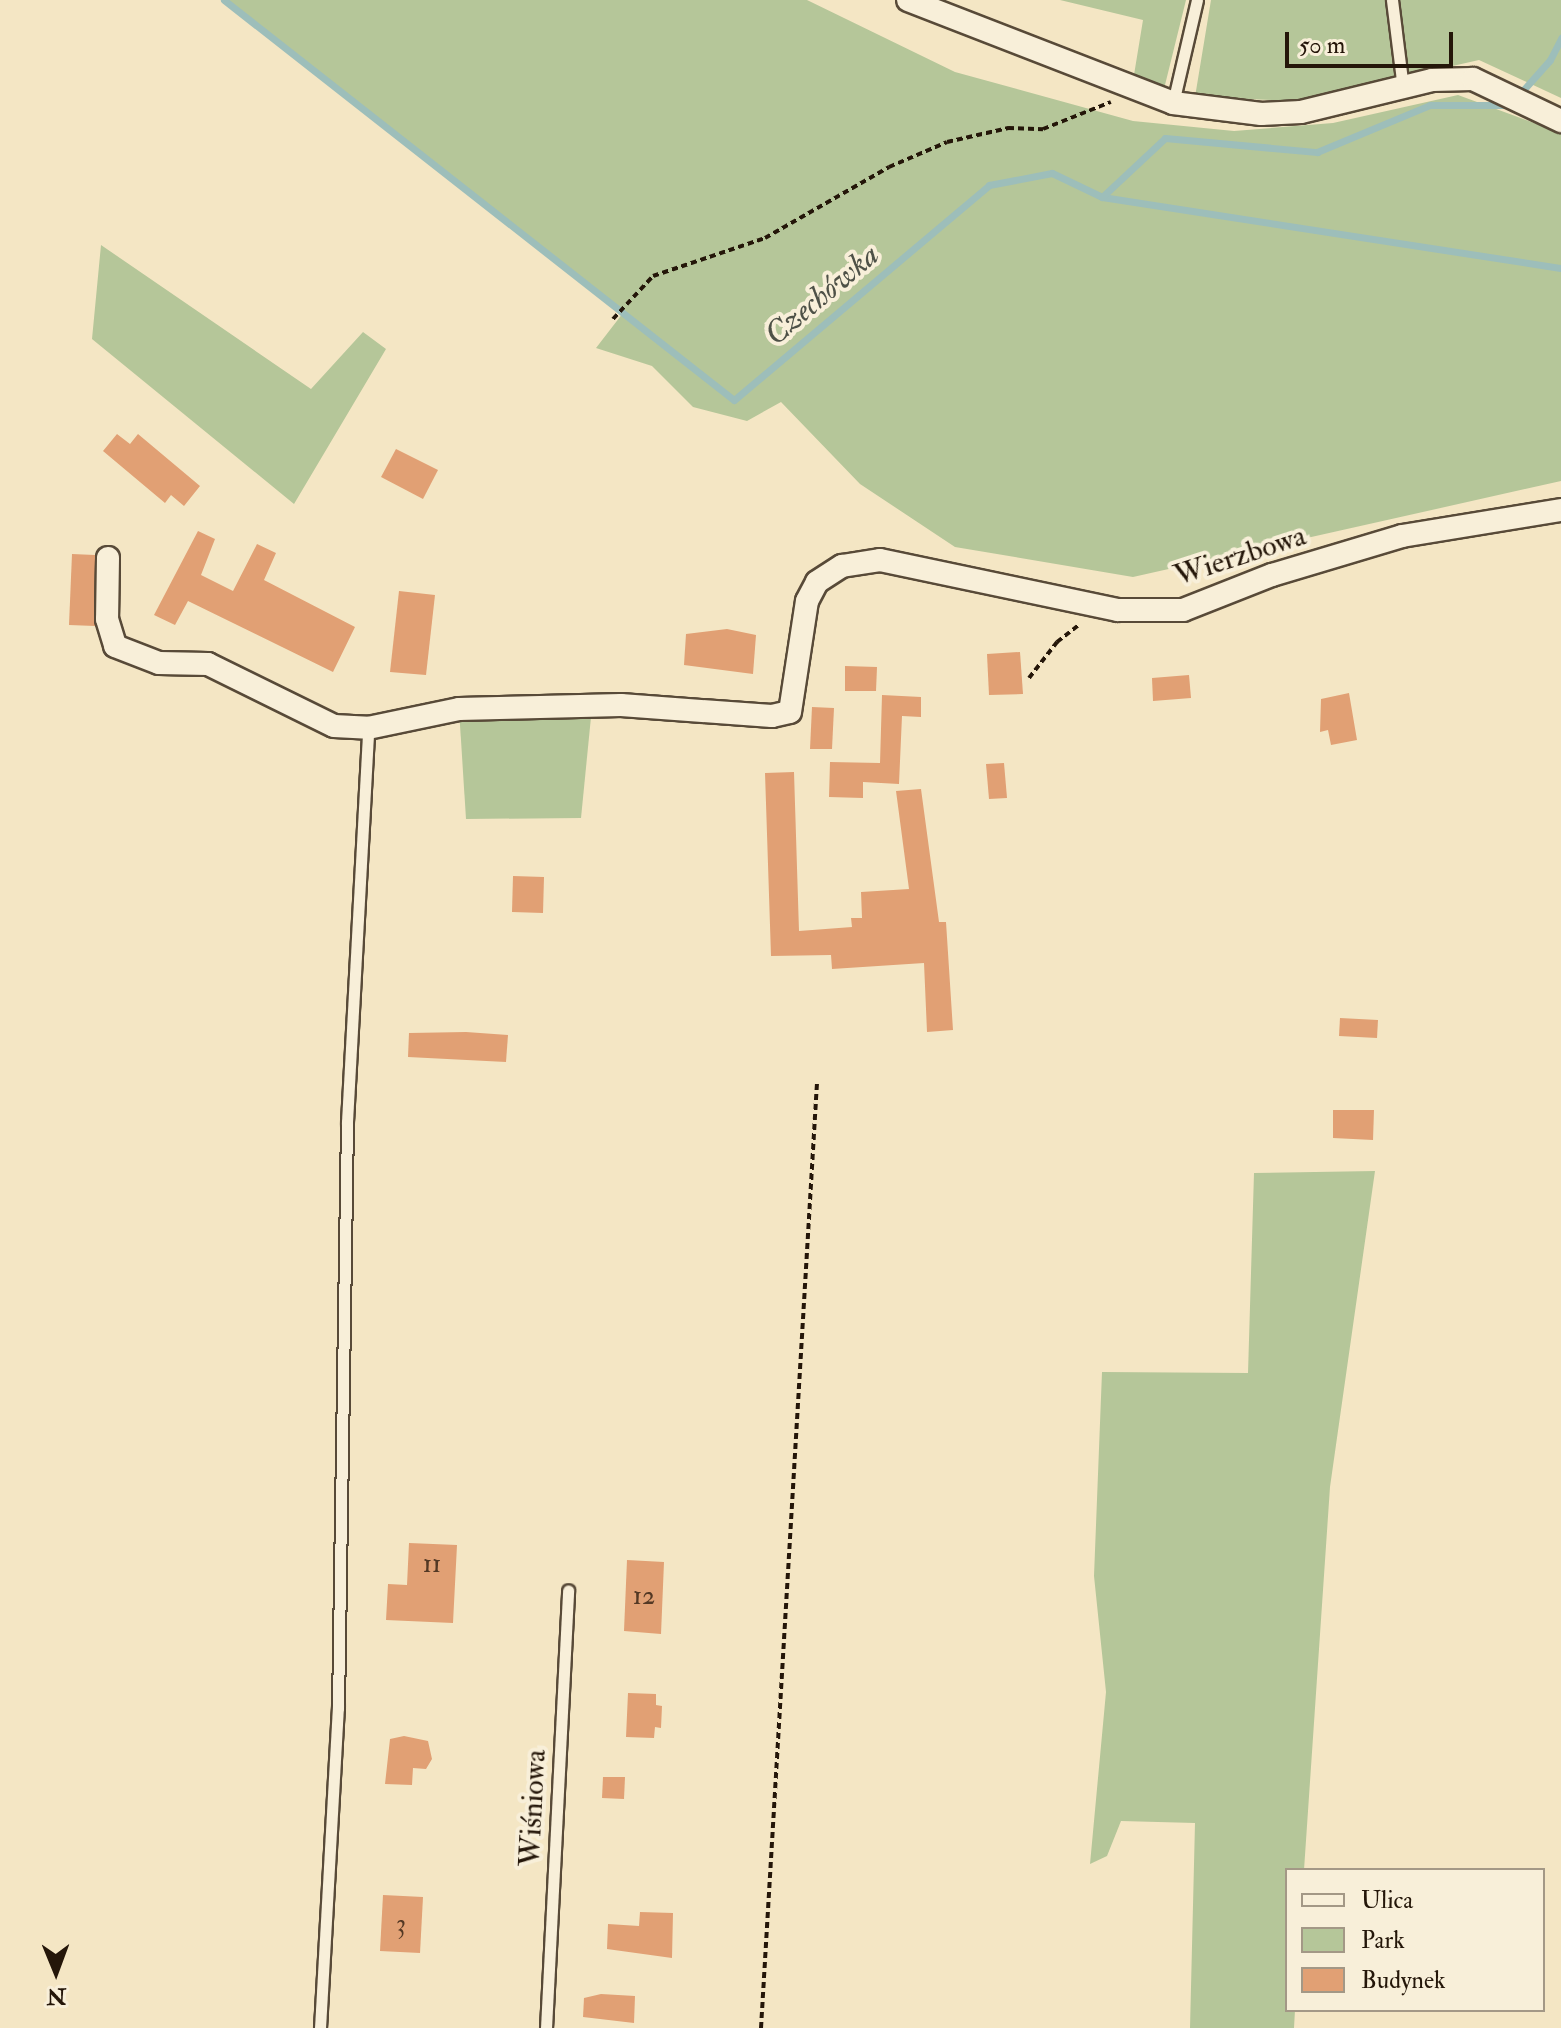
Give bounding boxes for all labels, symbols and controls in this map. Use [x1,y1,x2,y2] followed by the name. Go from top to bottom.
[1289,16,1457,66] scale bar
[1299,30,1345,61] text: 50 m
[757,236,887,354] water label: Czechówka
[1170,518,1310,594] street label: Wierzbowa
[423,1549,441,1581] house number: 11
[633,1581,655,1613] house number: 12
[512,1749,554,1867] street label: Wiśniowa
[1285,1868,1545,2012] legend
[1361,1885,1413,1916] text: Ulica
[396,1909,406,1941] house number: 3
[1361,1925,1405,1956] text: Park
[16,1932,96,2012] north arrow
[1361,1965,1445,1996] text: Budynek
[46,1982,67,2010] text: N

